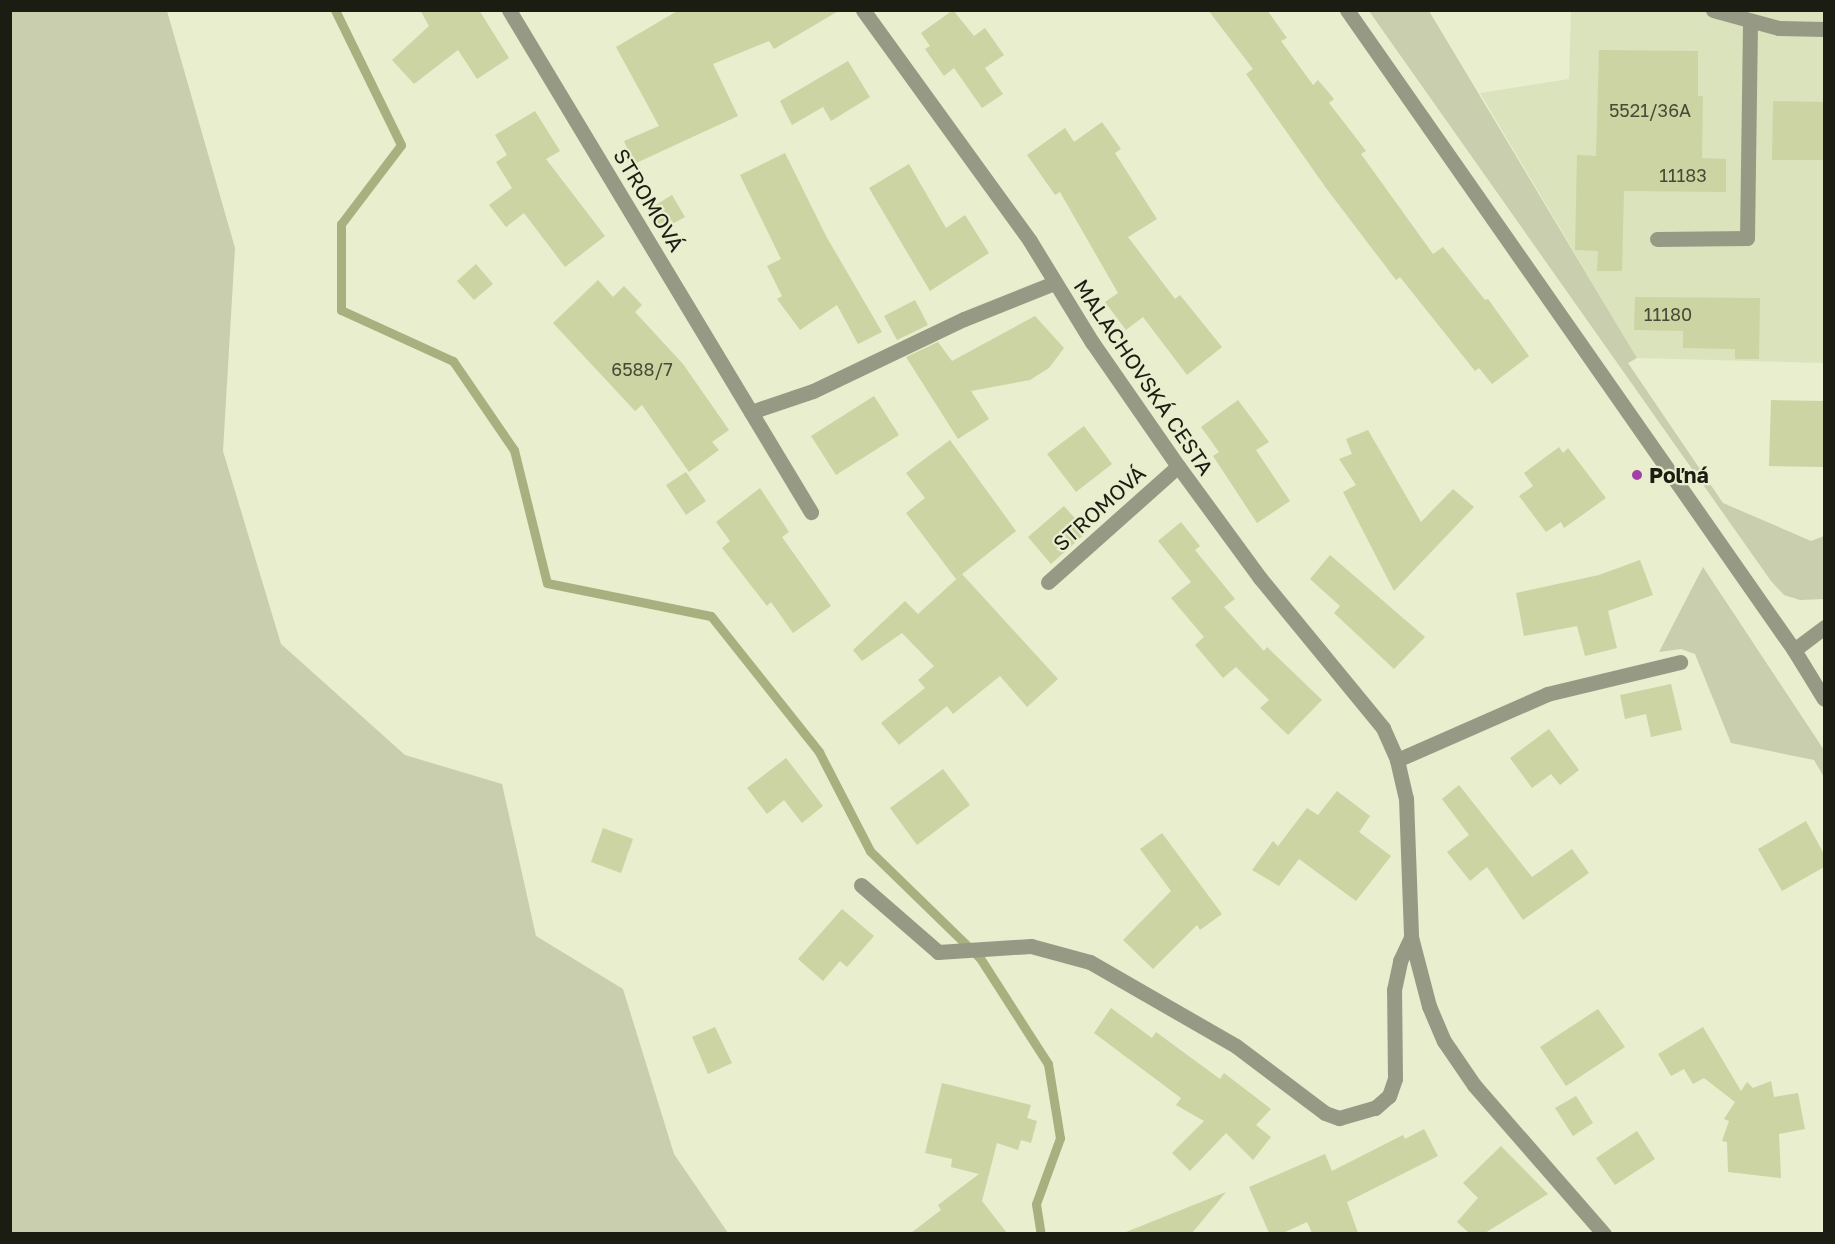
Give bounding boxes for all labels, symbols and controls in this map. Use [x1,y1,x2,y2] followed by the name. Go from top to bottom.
[1609,99,1691,121] house number: 5521/36A
[608,144,690,256] street label: STROMOVÁ
[1659,164,1707,186] house number: 11183
[1069,274,1219,480] street label: MALACHOVSKÁ CESTA
[1644,303,1692,325] house number: 11180
[611,358,673,380] house number: 6588/7
[1048,460,1150,556] street label: STROMOVÁ
[1649,462,1709,488] place label: Poľná
[1630,468,1644,482] marker: Poľná

